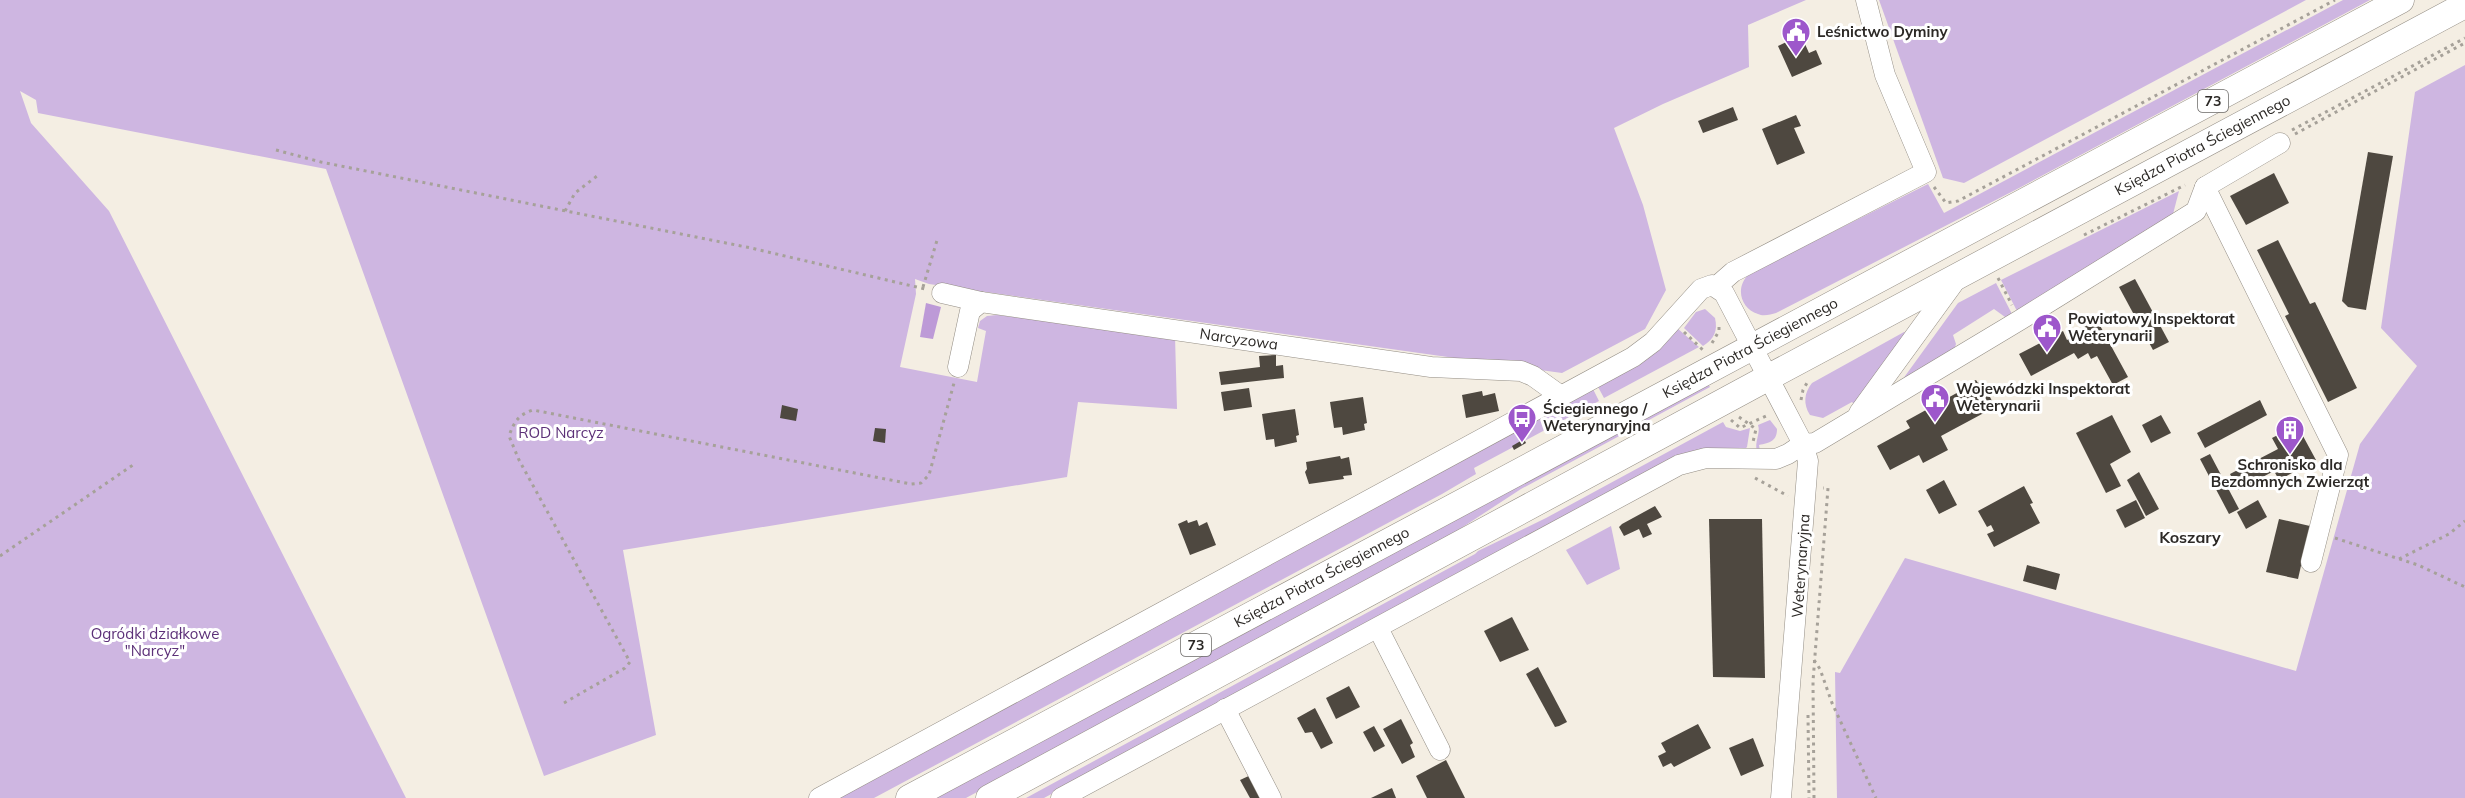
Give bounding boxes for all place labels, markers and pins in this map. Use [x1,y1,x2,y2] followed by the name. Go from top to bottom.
[1780,16,1812,58] public building icon: Leśnictwo Dyminy
[1817,22,1948,41] place label: Leśnictwo Dyminy
[2068,309,2235,345] place label: Powiatowy Inspektorat Weterynarii
[2031,312,2063,354] public building icon: Powiatowy Inspektorat Weterynarii
[1956,379,2130,415] place label: Wojewódzki Inspektorat Weterynarii
[1919,382,1951,424] public building icon: Wojewódzki Inspektorat Weterynarii
[1543,399,1650,435] place label: Ściegiennego / Weterynaryjna
[1506,402,1538,444] bus stop icon: Ściegiennego / Weterynaryjna
[2274,414,2306,456] building icon: Schronisko dla Bezdomnych Zwierząt
[2211,455,2369,491] place label: Schronisko dla Bezdomnych Zwierząt

